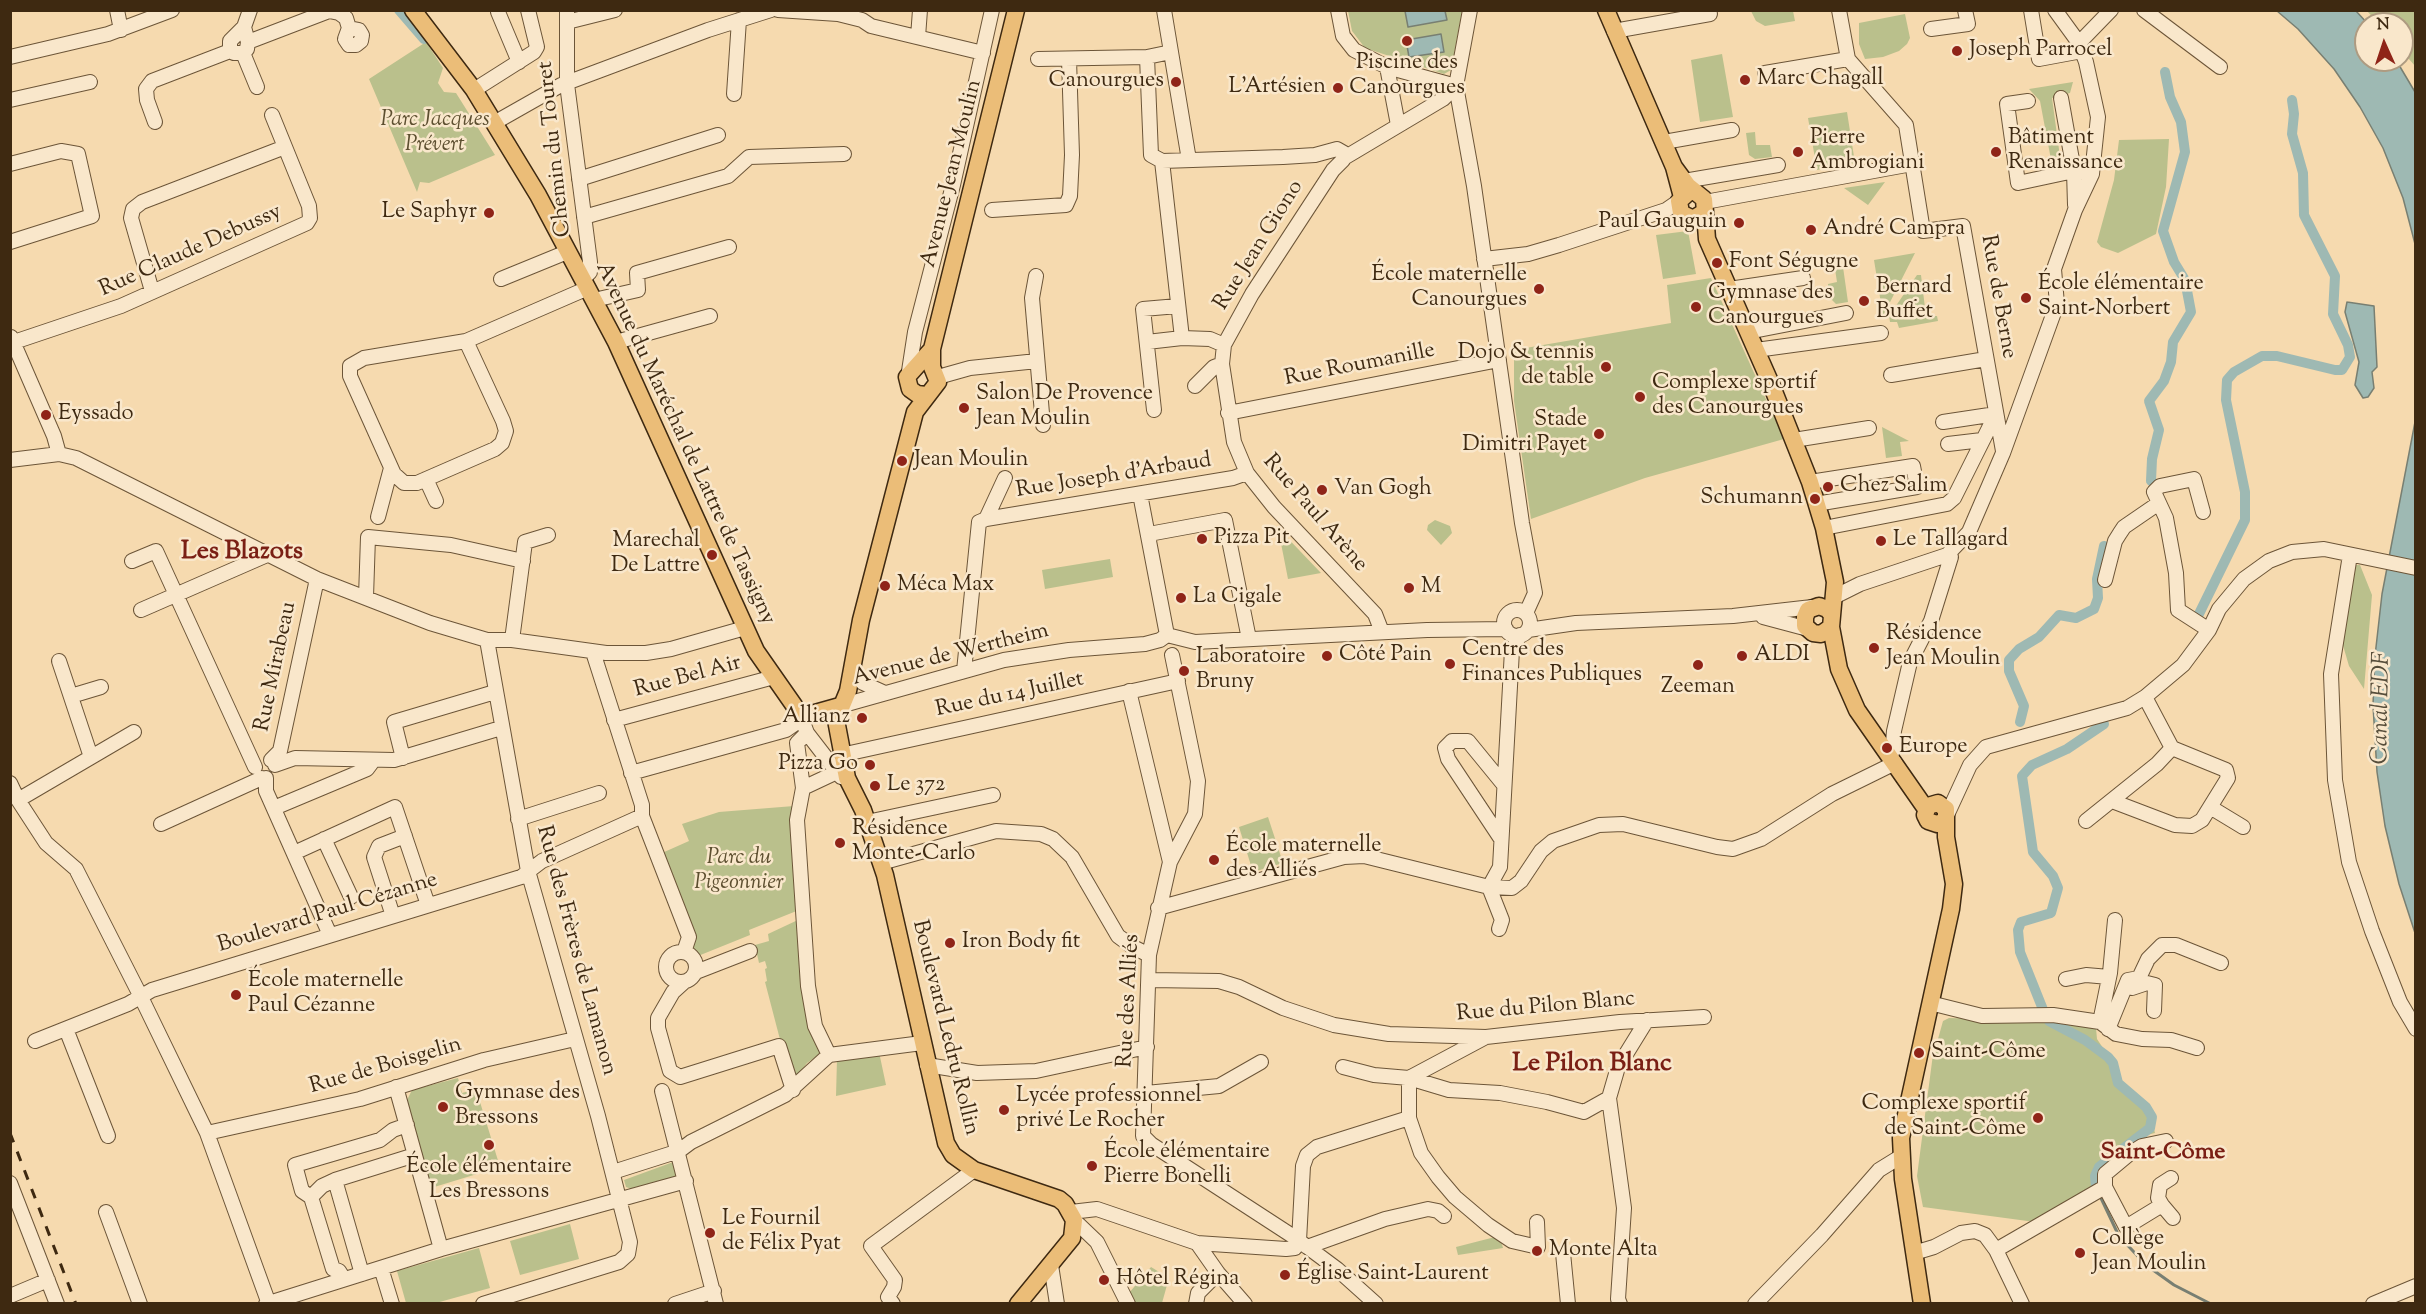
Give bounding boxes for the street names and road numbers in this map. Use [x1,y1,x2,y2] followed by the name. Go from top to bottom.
[534,60,578,238] street label: Chemin du Touret
[917,77,989,271] street label: Avenue Jean Moulin
[1210,176,1310,316] street label: Rue Jean Giono
[96,200,286,304] street label: Rue Claude Debussy
[1973,233,2021,361] street label: Rue de Berne
[588,259,780,629] street label: Avenue du Maréchal de Lattre de Tassigny
[1283,338,1437,394] street label: Rue Roumanille
[1014,449,1214,505] street label: Rue Joseph d'Arbaud
[1256,450,1372,578] street label: Rue Paul Arène
[250,600,304,734] street label: Rue Mirabeau
[850,619,1052,693] street label: Avenue de Wertheim
[632,651,744,705] street label: Rue Bel Air
[934,667,1086,725] street label: Rue du 14 Juillet
[529,823,621,1079] street label: Rue des Frères de Lamanon
[215,868,441,960] street label: Boulevard Paul Cézanne
[904,918,984,1138] street label: Boulevard Ledru Rollin
[1113,934,1147,1068] street label: Rue des Alliés
[1456,987,1636,1029] street label: Rue du Pilon Blanc
[307,1033,465,1101] street label: Rue de Boisgelin

